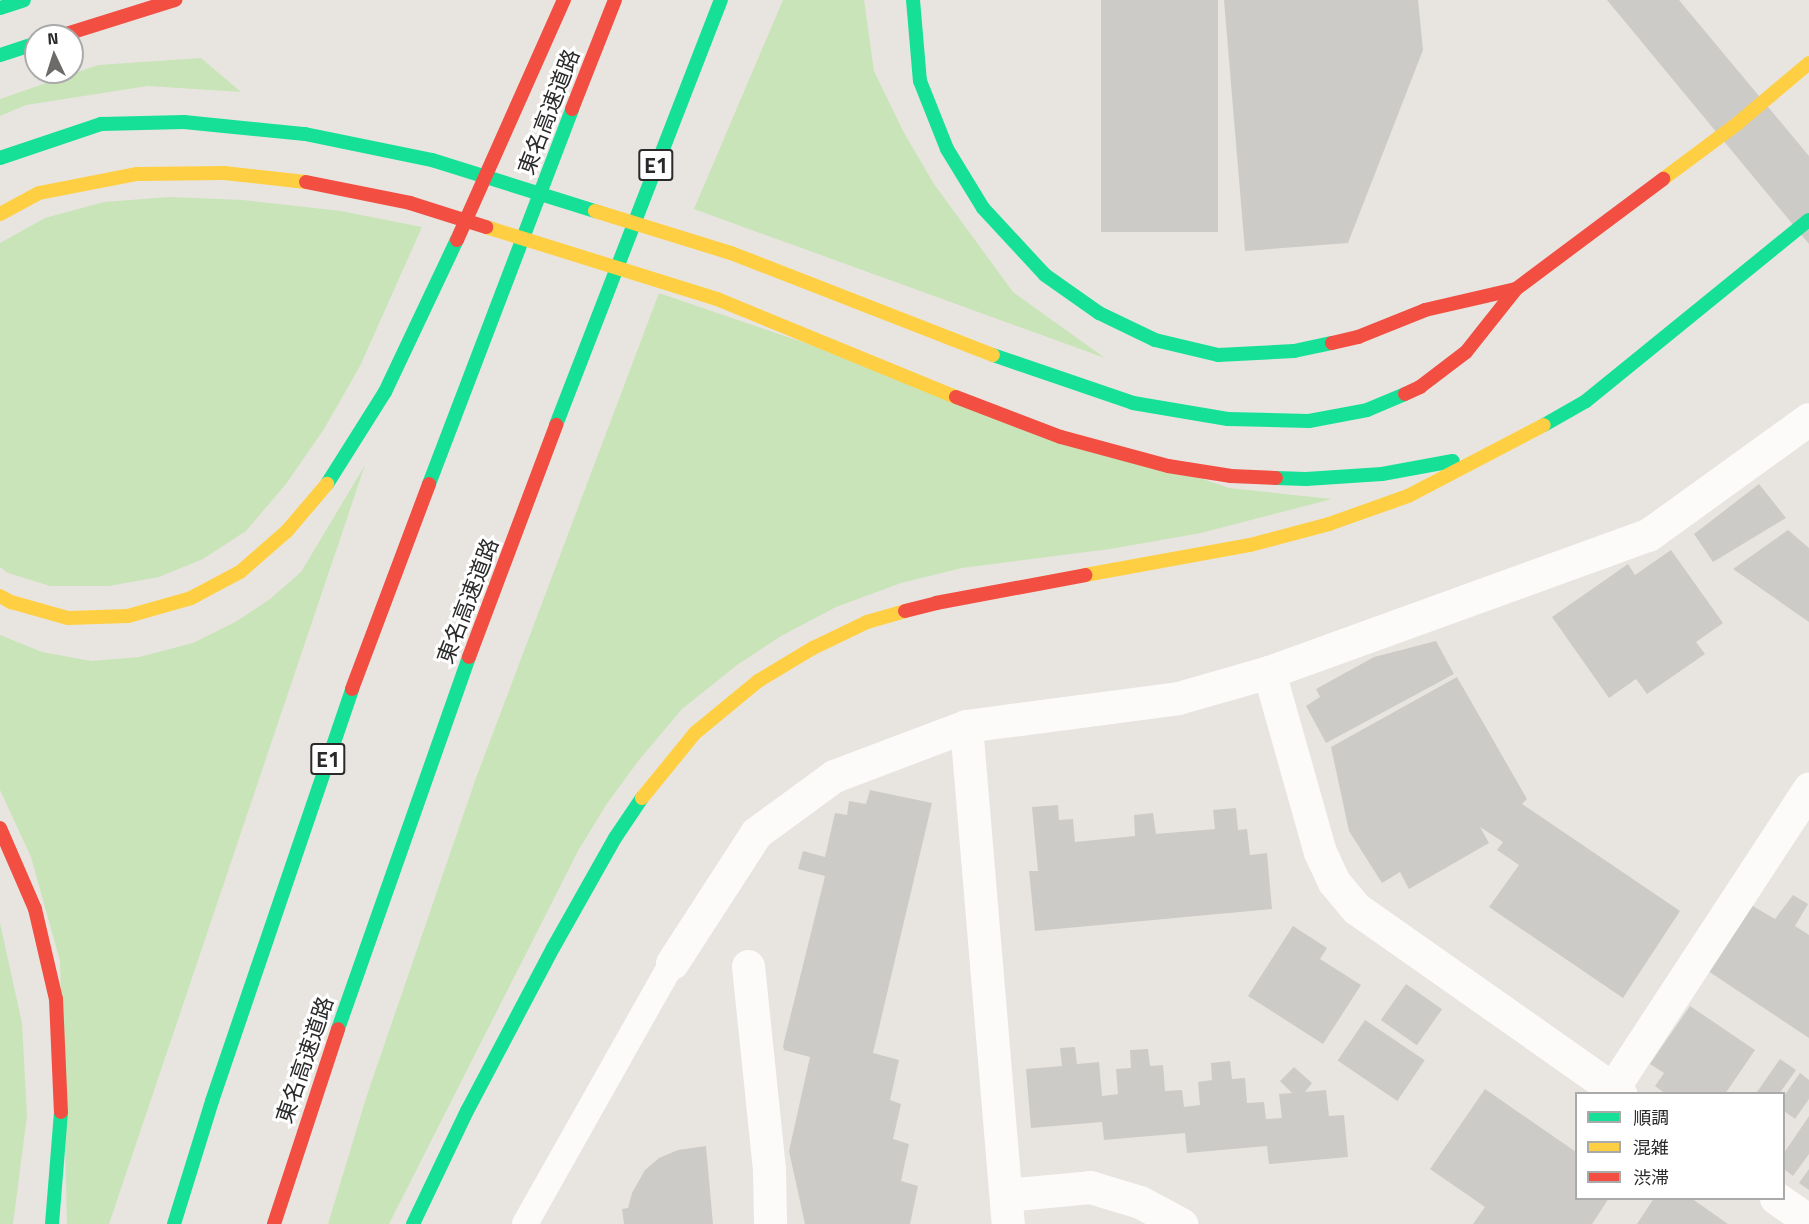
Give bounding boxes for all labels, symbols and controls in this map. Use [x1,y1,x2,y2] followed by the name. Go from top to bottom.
[24,24,84,84] north arrow
[47,26,59,50] text: N
[513,46,585,178] street label: 東名高速道路
[638,147,674,183] road number: E1
[432,535,504,667] street label: 東名高速道路
[310,741,346,777] road number: E1
[271,993,339,1127] street label: 東名高速道路
[1575,1092,1785,1200] legend
[1633,1104,1669,1131] text: 順調
[1633,1134,1669,1161] text: 混雑
[1633,1164,1669,1191] text: 渋滞

